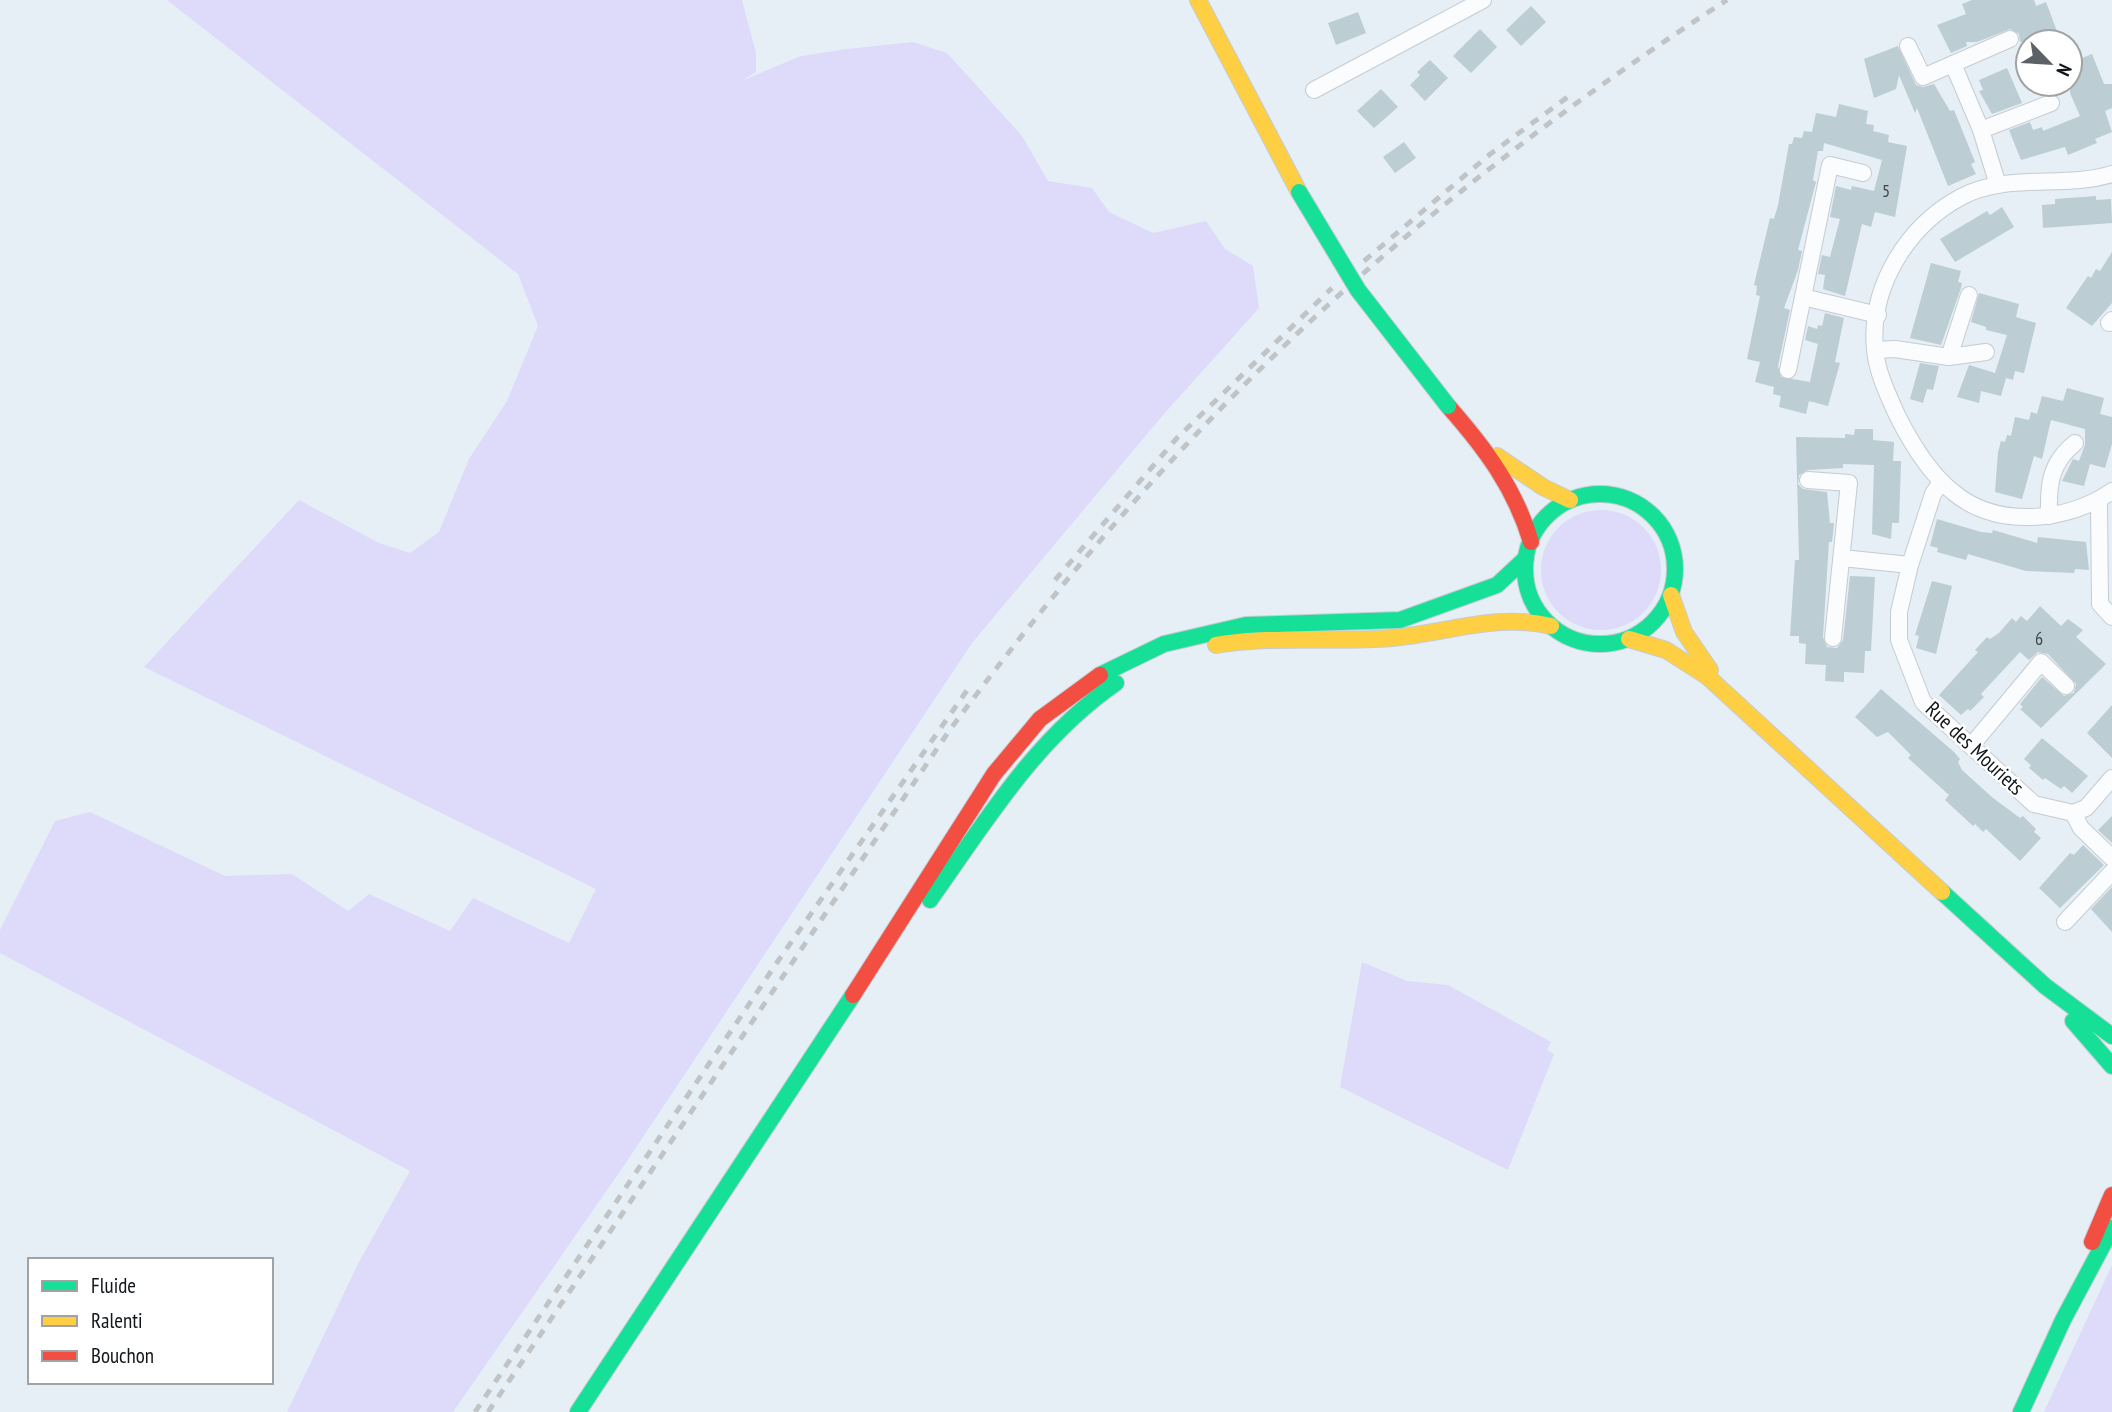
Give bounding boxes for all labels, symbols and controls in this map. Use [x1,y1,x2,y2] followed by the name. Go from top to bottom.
[2014,28,2084,98] north arrow
[2051,60,2077,80] text: N
[1882,179,1890,202] house number: 5
[2035,627,2043,650] house number: 6
[1920,695,2030,801] street label: Rue des Mouriets
[28,1258,273,1384] legend
[91,1272,136,1299] text: Fluide
[91,1307,143,1334] text: Ralenti
[91,1342,154,1369] text: Bouchon

